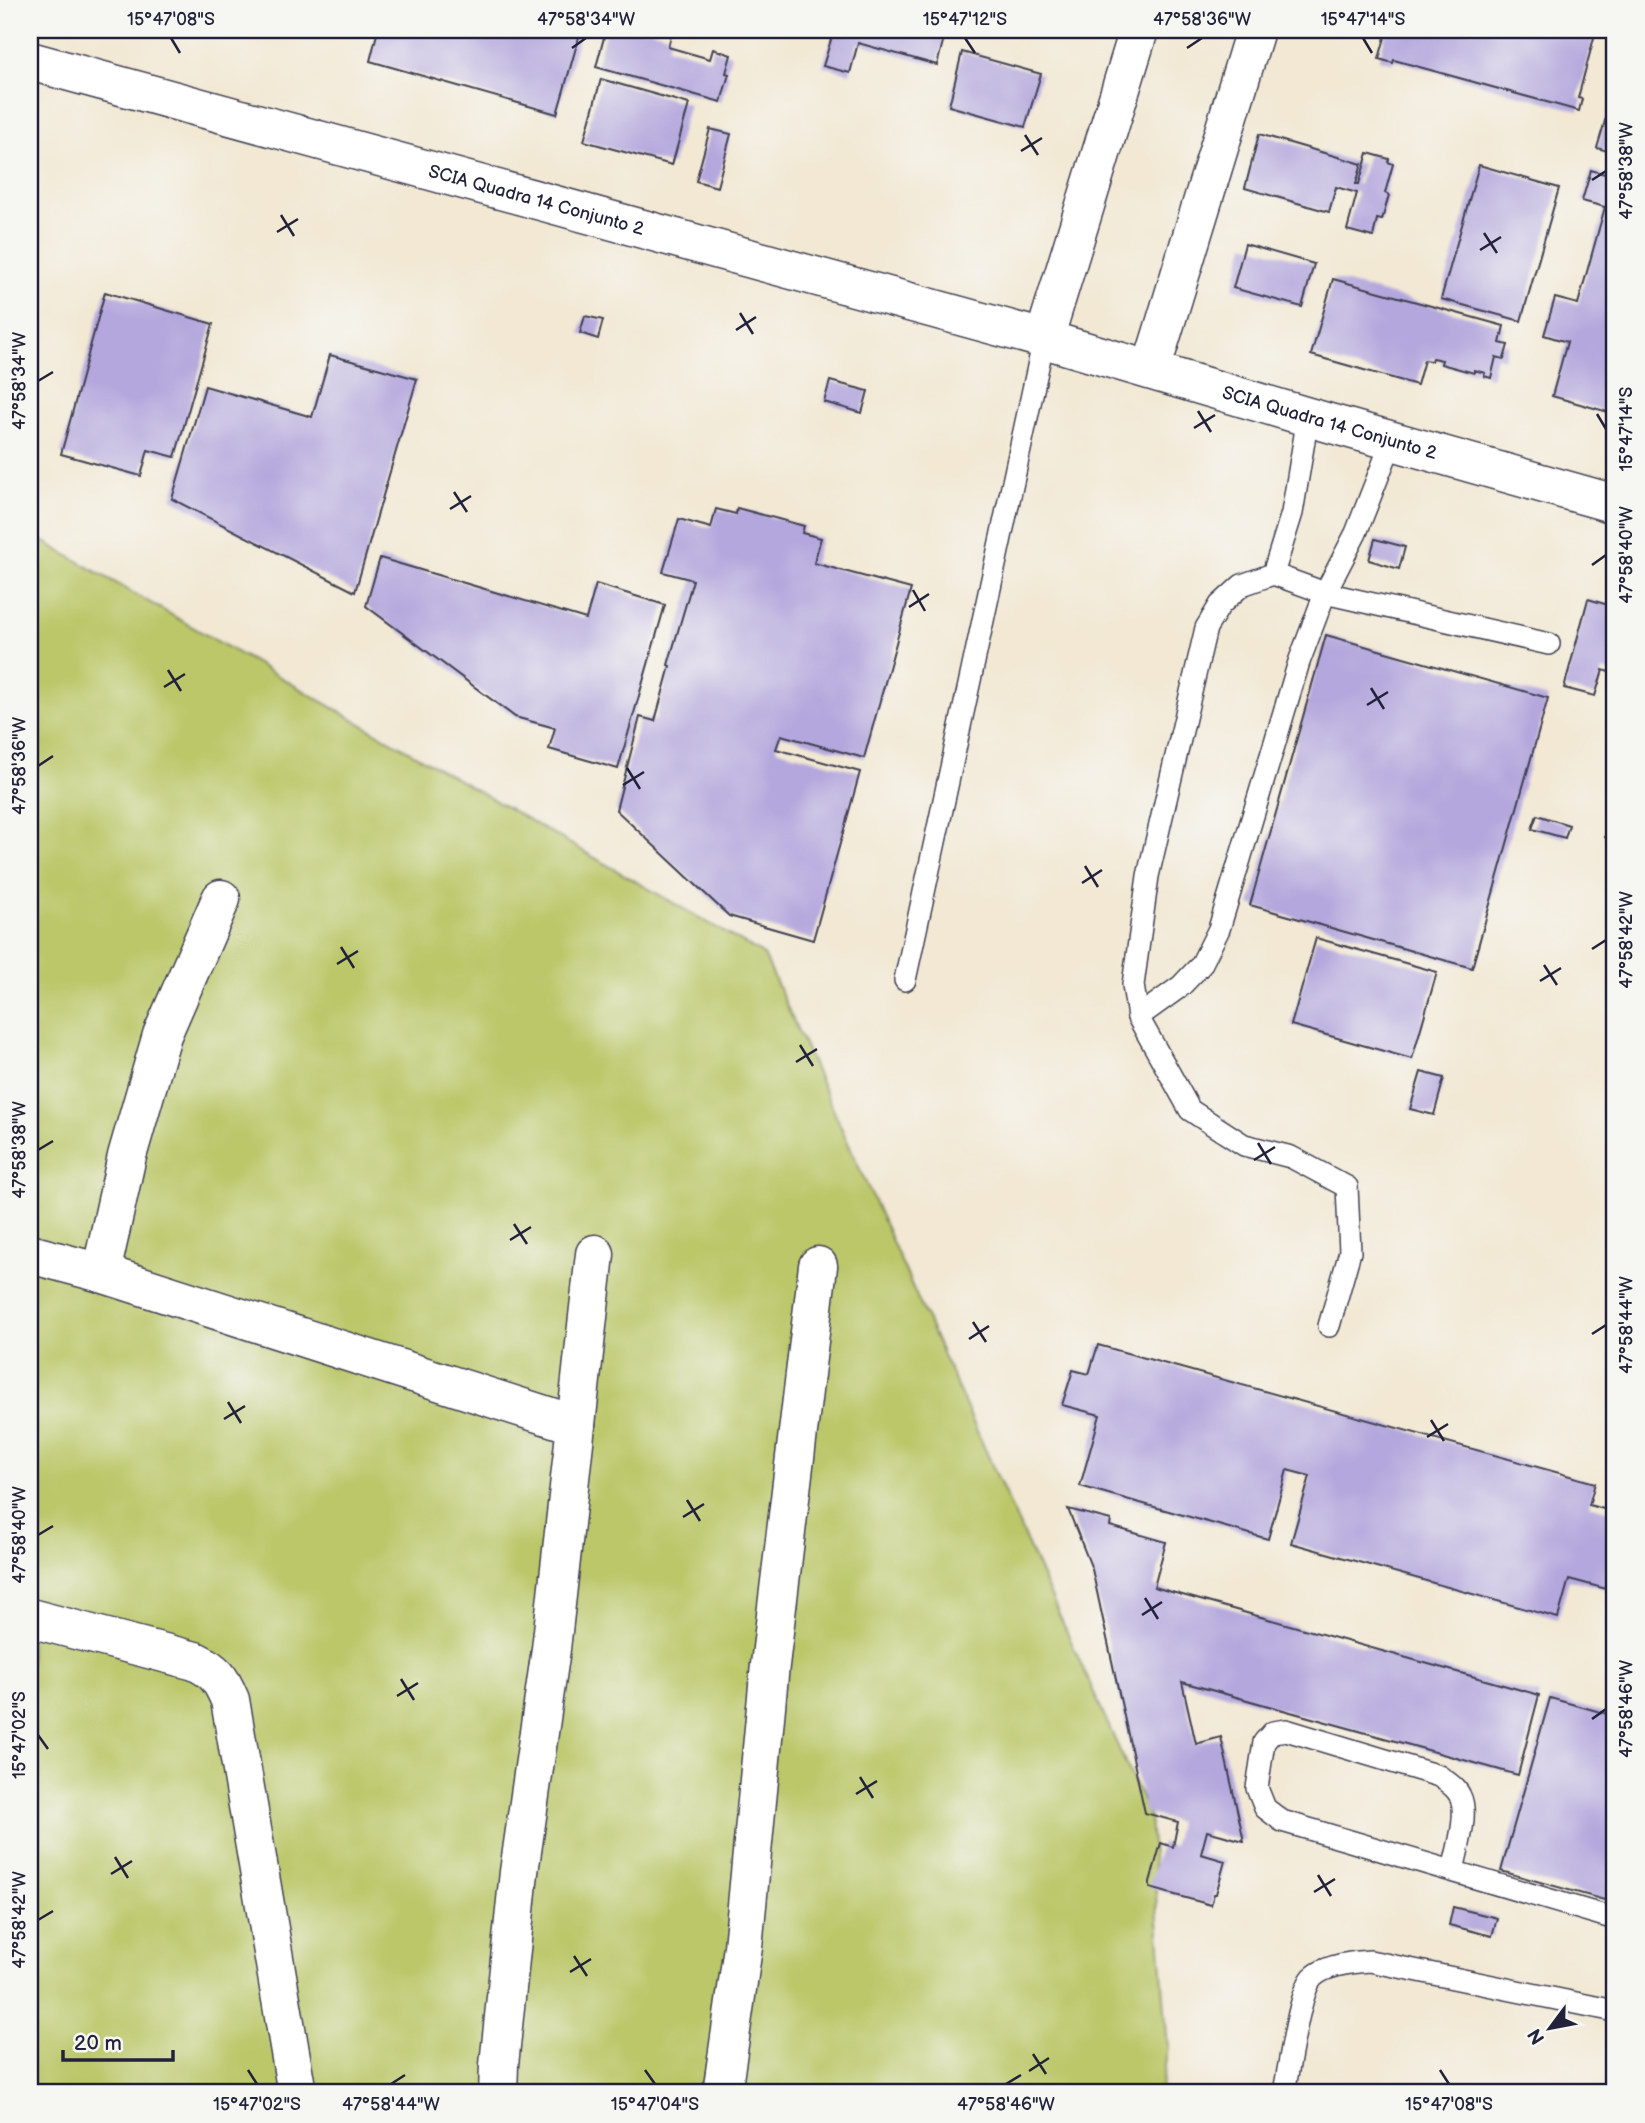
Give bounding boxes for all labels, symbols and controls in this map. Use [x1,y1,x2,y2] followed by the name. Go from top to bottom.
[127,9,215,30] text: 15°47'08"S
[537,9,636,30] text: 47°58'34"W
[923,9,1007,30] text: 15°47'12"S
[1153,9,1252,30] text: 47°58'36"W
[1321,9,1405,30] text: 15°47'14"S
[1616,122,1637,220] text: 47°58'38"W
[426,160,647,239] street label: SCIA Quadra 14 Conjunto 2
[9,331,30,430] text: 47°58'34"W
[1220,382,1440,464] street label: SCIA Quadra 14 Conjunto 2
[1616,387,1637,471] text: 15°47'14"S
[1616,506,1637,604] text: 47°58'40"W
[9,716,30,815] text: 47°58'36"W
[1616,891,1637,989] text: 47°58'42"W
[9,1101,30,1199] text: 47°58'38"W
[1616,1275,1637,1374] text: 47°58'44"W
[9,1486,30,1584] text: 47°58'40"W
[1616,1659,1637,1758] text: 47°58'46"W
[9,1691,30,1779] text: 15°47'02"S
[9,1871,30,1969] text: 47°58'42"W
[1516,1994,1586,2064] north arrow
[63,2018,173,2062] scale bar
[1523,2024,1550,2048] text: N
[74,2031,122,2056] text: 20 m
[213,2094,301,2115] text: 15°47'02"S
[342,2094,441,2115] text: 47°58'44"W
[611,2094,699,2115] text: 15°47'04"S
[957,2094,1056,2115] text: 47°58'46"W
[1405,2094,1493,2115] text: 15°47'08"S

